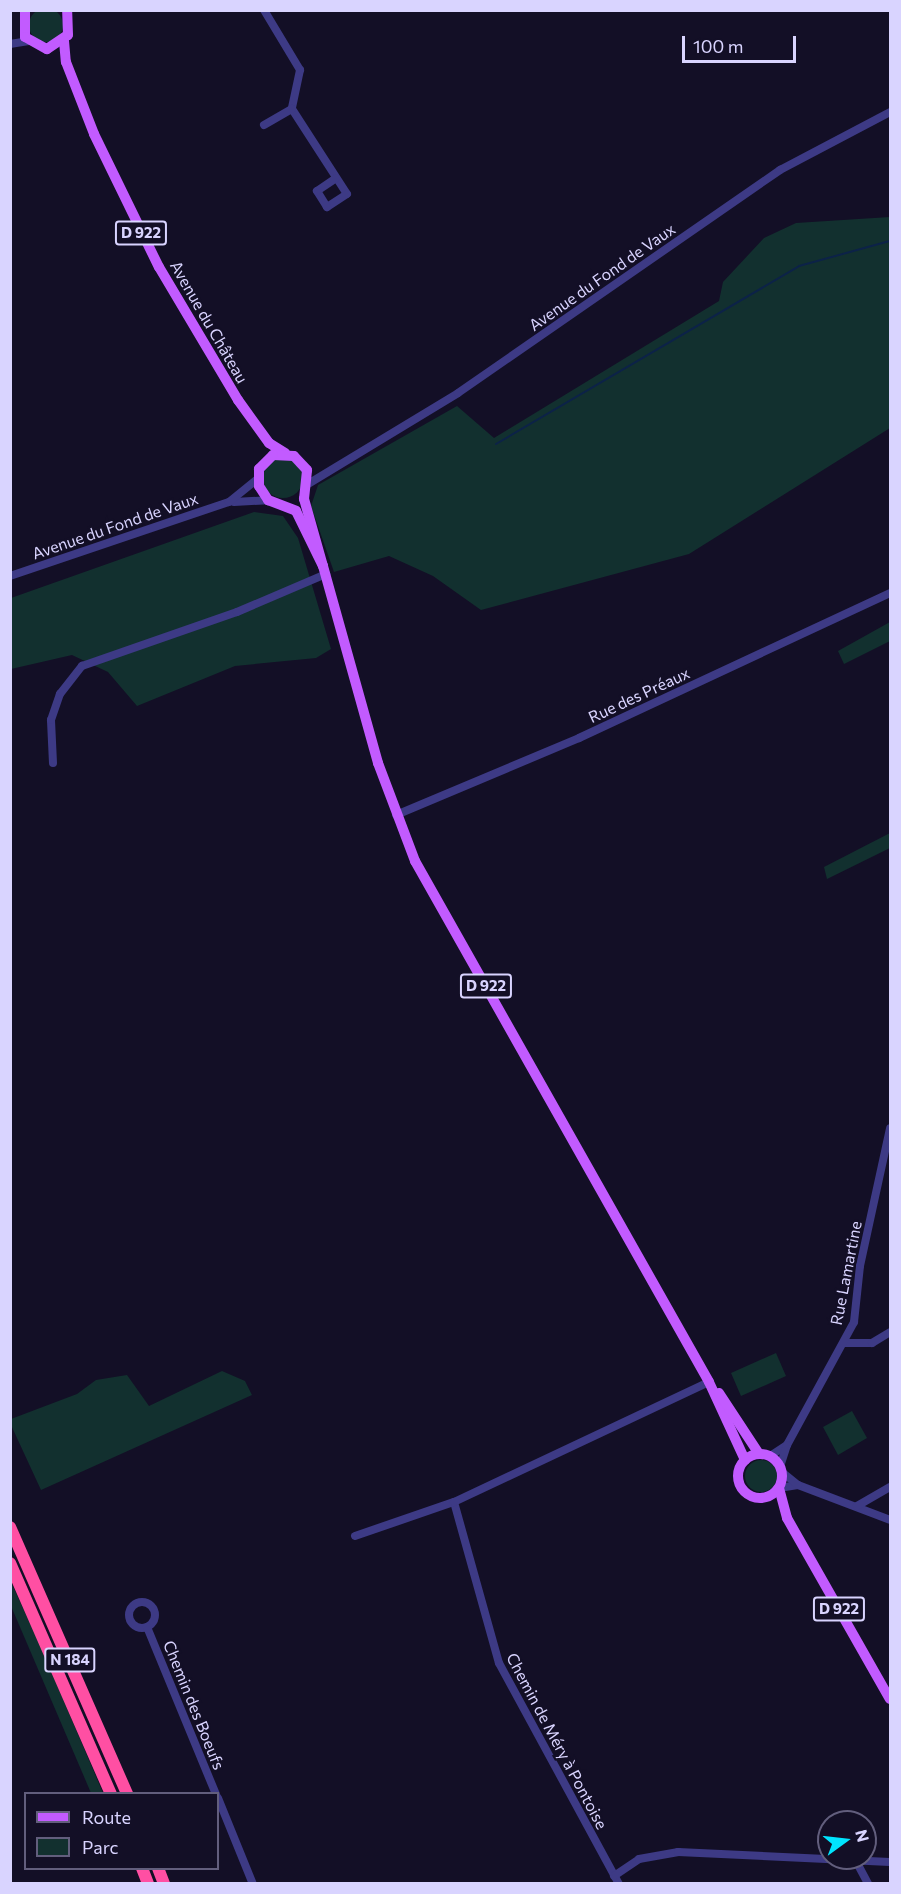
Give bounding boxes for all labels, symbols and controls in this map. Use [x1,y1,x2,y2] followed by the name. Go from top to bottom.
[685,24,799,62] scale bar
[693,35,743,57] text: 100 m
[525,219,679,335] street label: Avenue du Fond de Vaux
[114,221,168,245] road number: D 922
[166,257,252,387] street label: Avenue du Château
[30,489,200,563] street label: Avenue du Fond de Vaux
[585,663,693,727] street label: Rue des Préaux
[459,974,513,998] road number: D 922
[827,1219,865,1327] street label: Rue Lamartine
[812,1597,866,1621] road number: D 922
[159,1638,229,1772] street label: Chemin des Boeufs
[43,1648,97,1672] road number: N 184
[502,1650,612,1832] street label: Chemin de Méry à Pontoise
[24,1792,219,1870] legend
[82,1806,131,1828] text: Route
[817,1810,877,1870] north arrow
[852,1827,874,1844] text: N
[82,1836,119,1858] text: Parc

